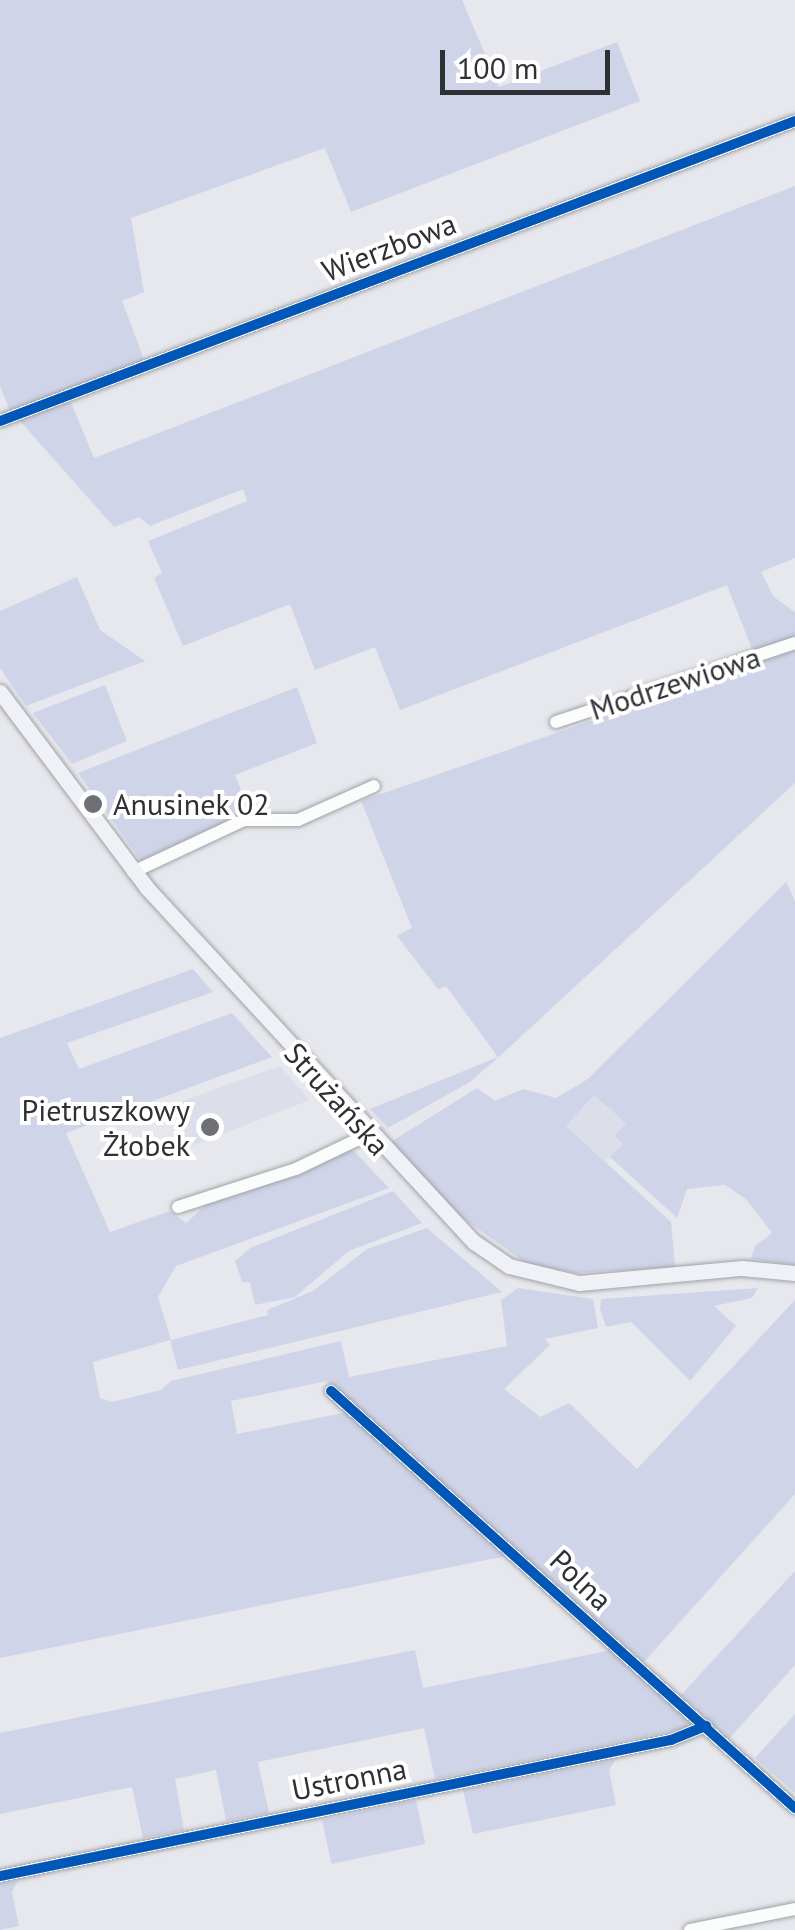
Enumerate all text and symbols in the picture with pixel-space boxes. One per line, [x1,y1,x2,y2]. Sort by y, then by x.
scale bar [445,30,615,92]
text: 100 m [457,48,538,87]
street label: Wierzbowa [317,205,461,289]
street label: Modrzewiowa [585,639,765,727]
place label: Anusinek 02 [113,786,271,822]
marker: Anusinek 02 [82,793,104,815]
street label: Strużańska [277,1035,397,1163]
place label: Pietruszkowy Żłobek [21,1092,190,1162]
marker: Pietruszkowy Żłobek [199,1116,221,1138]
street label: Polna [543,1542,619,1618]
street label: Ustronna [288,1750,410,1808]

